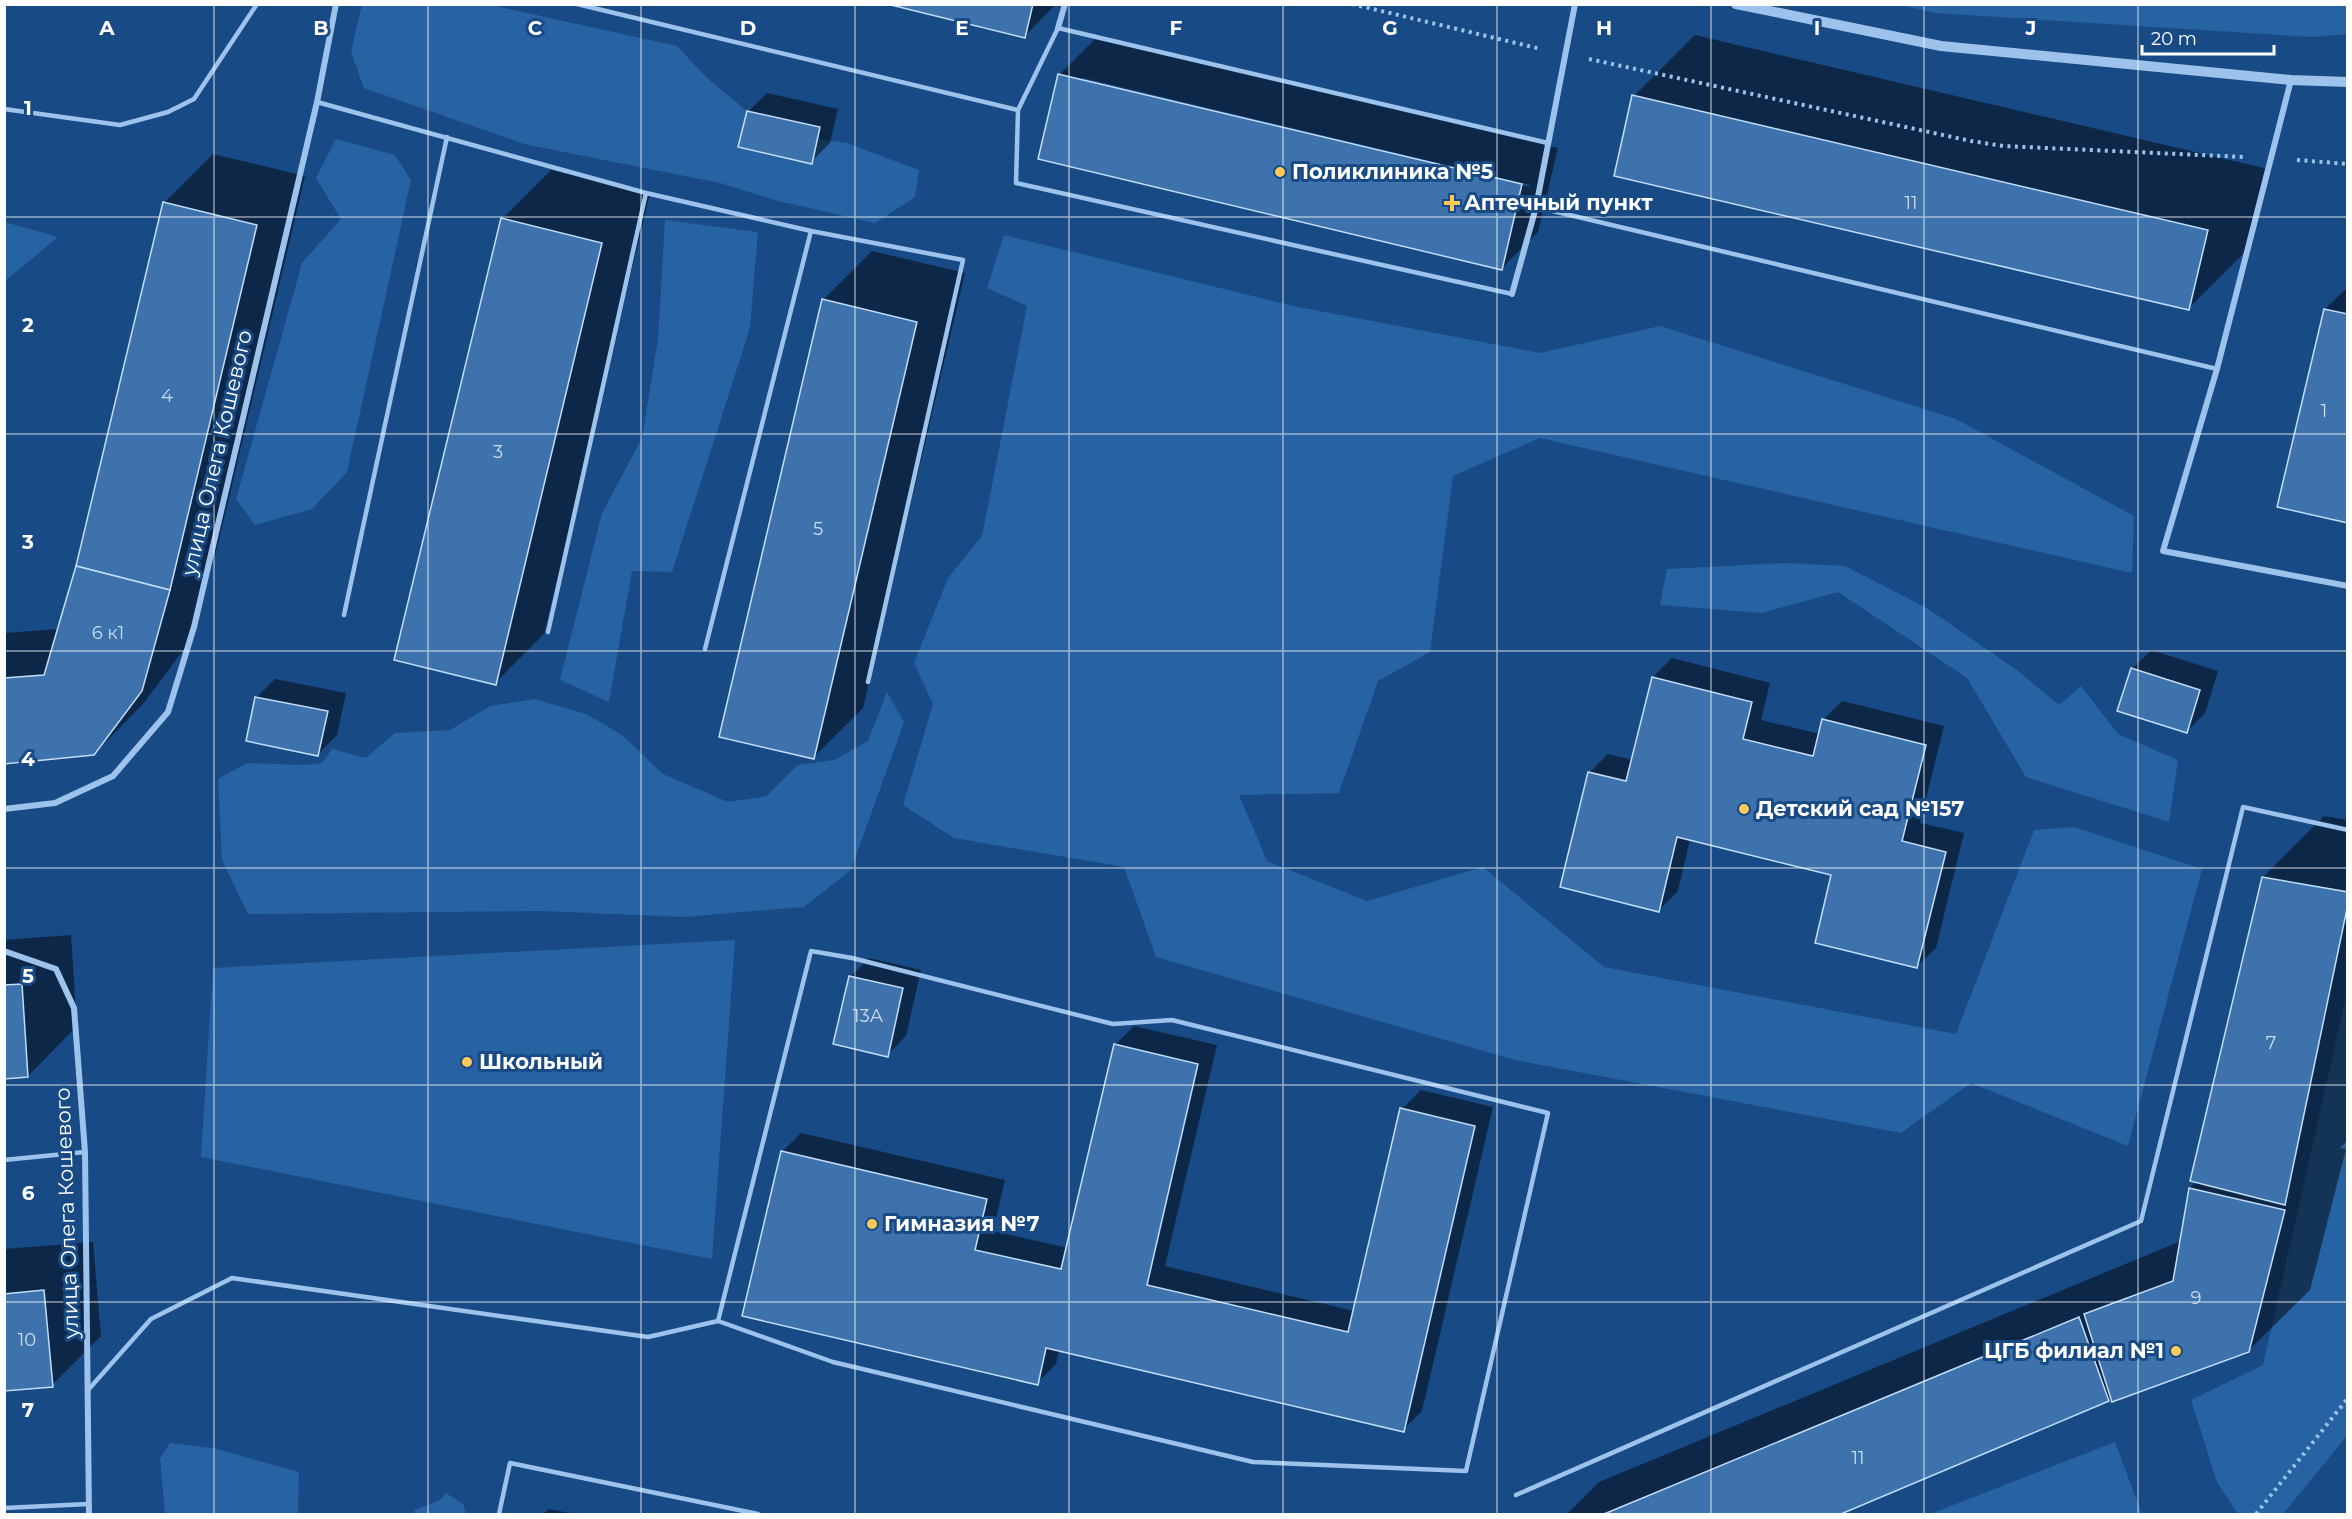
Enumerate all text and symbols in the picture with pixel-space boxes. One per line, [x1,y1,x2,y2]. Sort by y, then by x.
text: A [98,16,115,40]
text: B [313,16,329,40]
text: C [528,16,543,40]
text: D [740,16,756,40]
text: E [955,16,969,40]
text: F [1170,16,1183,40]
text: G [1382,16,1398,40]
text: H [1596,16,1612,40]
text: I [1814,16,1820,40]
text: J [2025,16,2036,40]
scale bar [2142,18,2274,56]
text: 20 m [2151,28,2197,50]
text: 1 [24,96,32,120]
place label: Поликлиника №5 [1292,159,1493,184]
marker: Поликлиника №5 [1273,165,1287,179]
place label: Аптечный пункт [1464,190,1653,215]
house number: 11 [1905,192,1918,214]
marker: Аптечный пункт [1445,196,1459,210]
text: 2 [22,313,34,337]
street label: улица Олега Кошевого [176,328,257,579]
house number: 4 [161,385,173,407]
house number: 1 [2321,400,2327,422]
house number: 3 [493,441,503,463]
house number: 5 [813,518,823,540]
text: 3 [21,530,34,554]
house number: 6 к1 [92,622,124,644]
text: 4 [21,747,35,771]
place label: Детский сад №157 [1756,796,1964,821]
marker: Детский сад №157 [1737,802,1751,816]
text: 5 [22,964,34,988]
house number: 13А [853,1005,884,1027]
house number: 7 [2266,1032,2276,1054]
place label: Школьный [479,1049,603,1074]
marker: Школьный [460,1055,474,1069]
street label: улица Олега Кошевого [50,1087,83,1340]
text: 6 [22,1181,35,1205]
place label: Гимназия №7 [884,1211,1039,1236]
marker: Гимназия №7 [865,1217,879,1231]
house number: 9 [2191,1287,2202,1309]
house number: 10 [18,1329,36,1351]
place label: ЦГБ филиал №1 [1984,1338,2164,1363]
marker: ЦГБ филиал №1 [2169,1344,2183,1358]
text: 7 [22,1398,34,1422]
house number: 11 [1852,1447,1865,1469]

